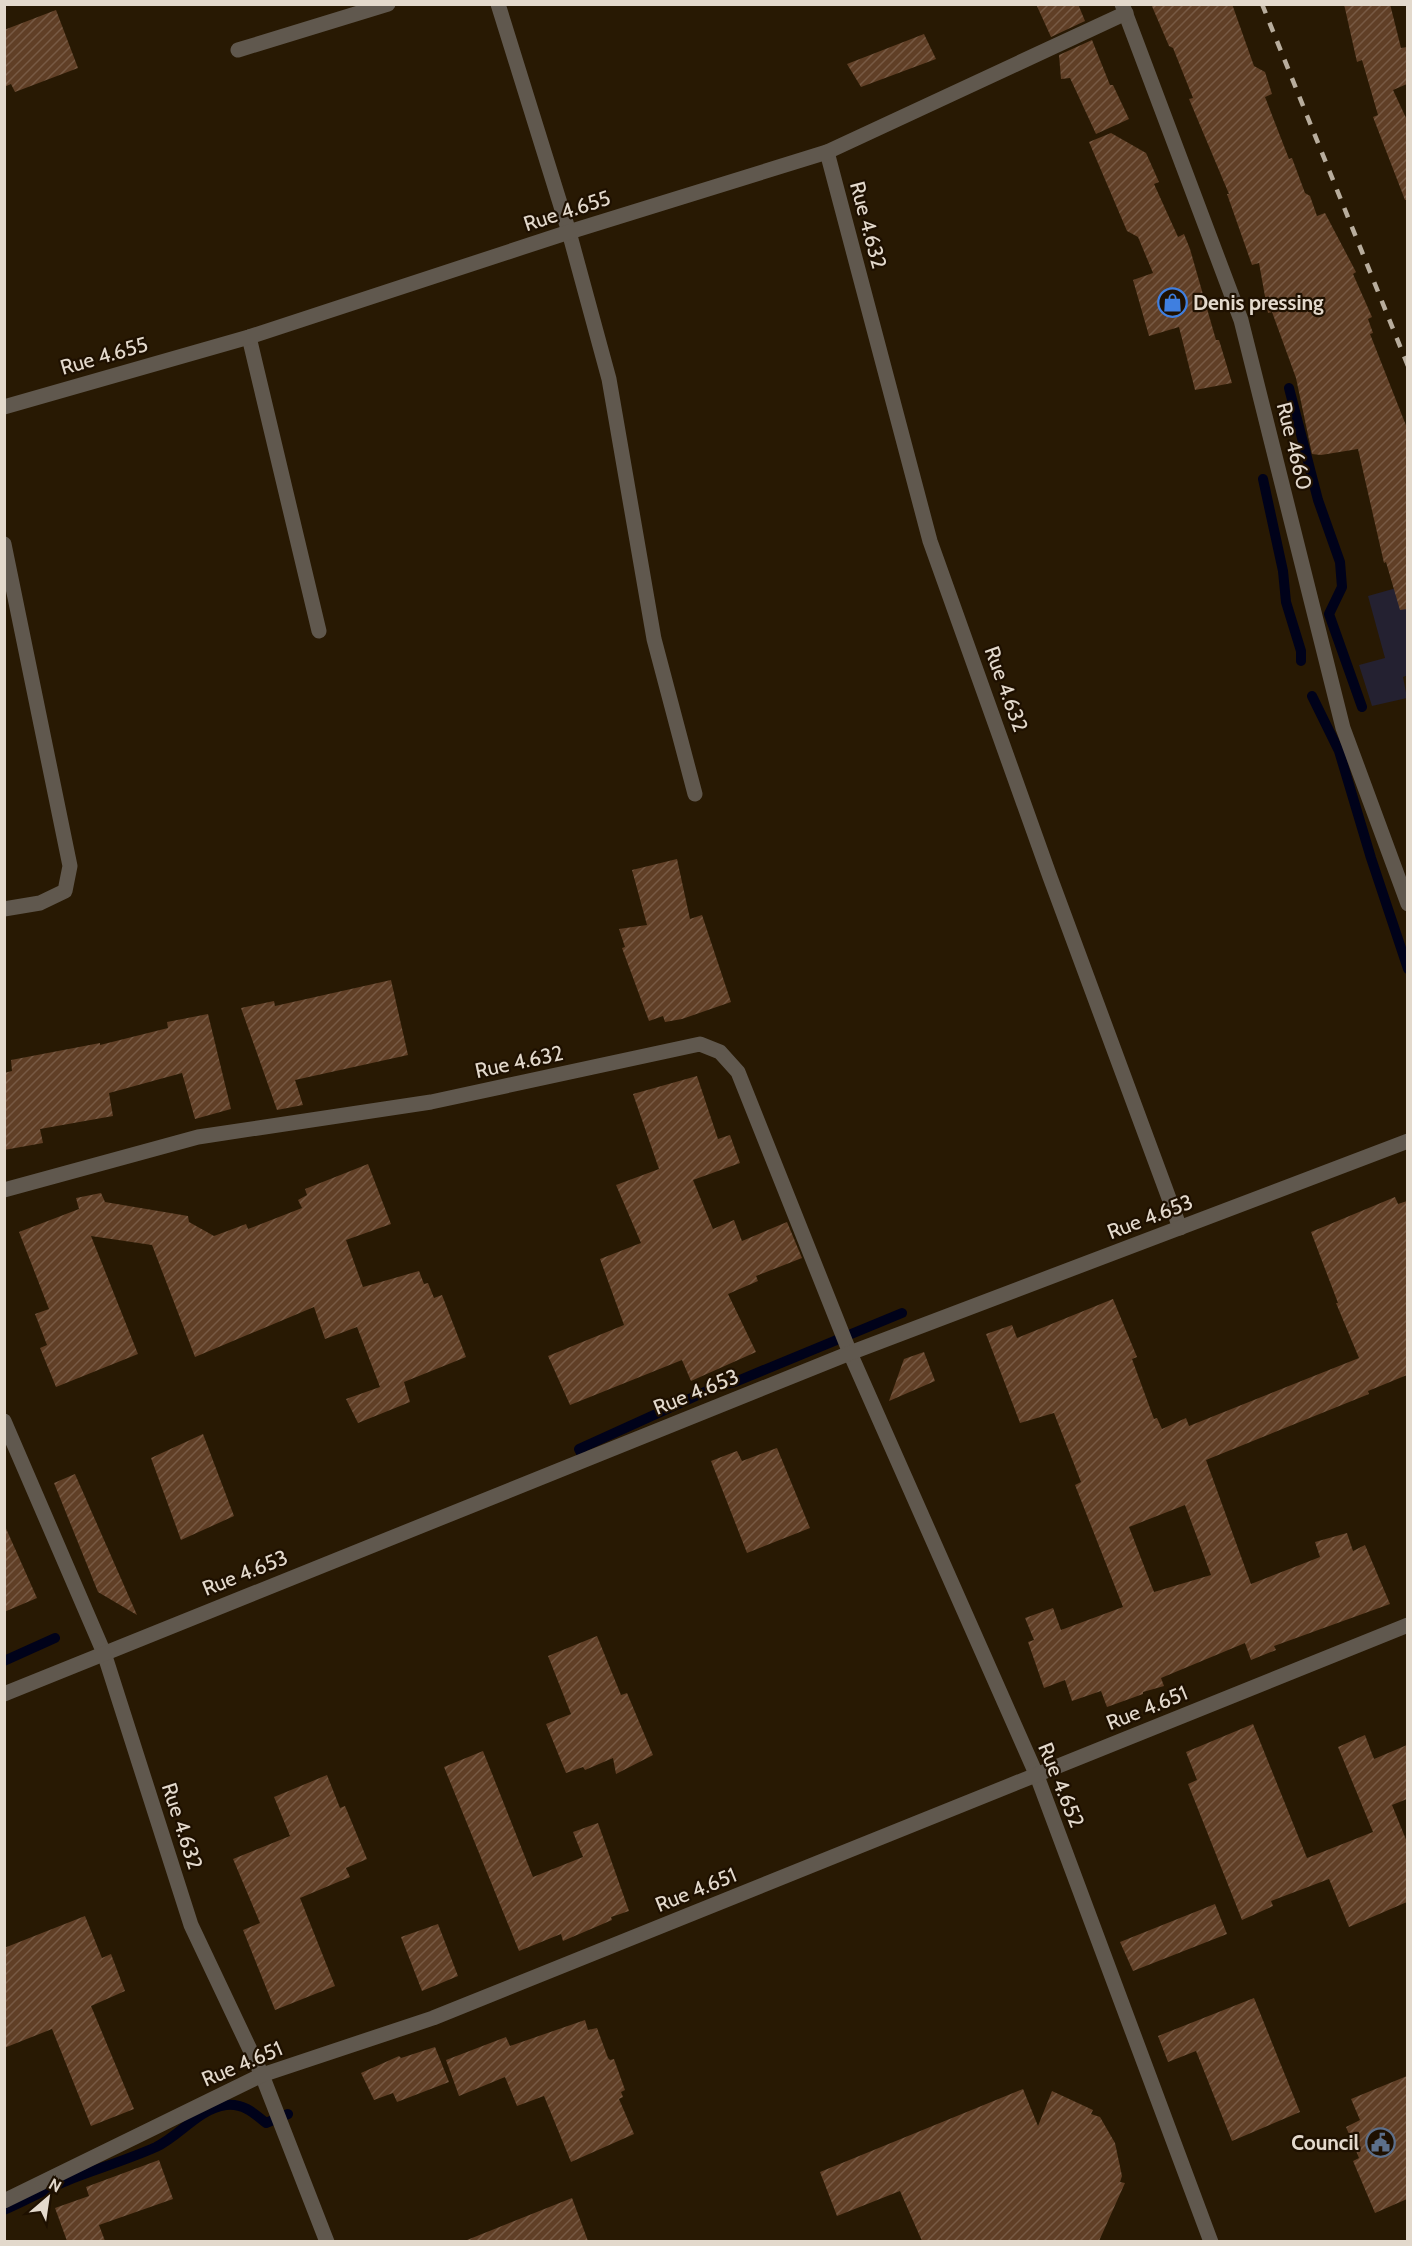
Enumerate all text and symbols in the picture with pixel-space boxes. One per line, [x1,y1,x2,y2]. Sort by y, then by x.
street label: Rue 4.632 [845,178,892,271]
street label: Rue 4.655 [520,185,613,236]
shop icon: Denis pressing [1156,287,1188,319]
place label: Denis pressing [1193,290,1324,315]
street label: Rue 4.655 [57,331,150,380]
street label: Rue 4660 [1272,399,1317,492]
street label: Rue 4.632 [979,643,1034,735]
street label: Rue 4.632 [473,1040,565,1083]
street label: Rue 4.653 [1103,1189,1196,1244]
street label: Rue 4.653 [650,1363,742,1420]
street label: Rue 4.653 [199,1544,291,1601]
street label: Rue 4.651 [1103,1680,1191,1735]
street label: Rue 4.652 [1033,1739,1090,1831]
street label: Rue 4.632 [157,1779,208,1872]
street label: Rue 4.651 [652,1862,740,1917]
street label: Rue 4.651 [198,2035,286,2092]
public building icon: Council [1364,2127,1396,2159]
place label: Council [1291,2130,1359,2155]
north arrow [18,2168,78,2228]
text: N [45,2174,65,2196]

